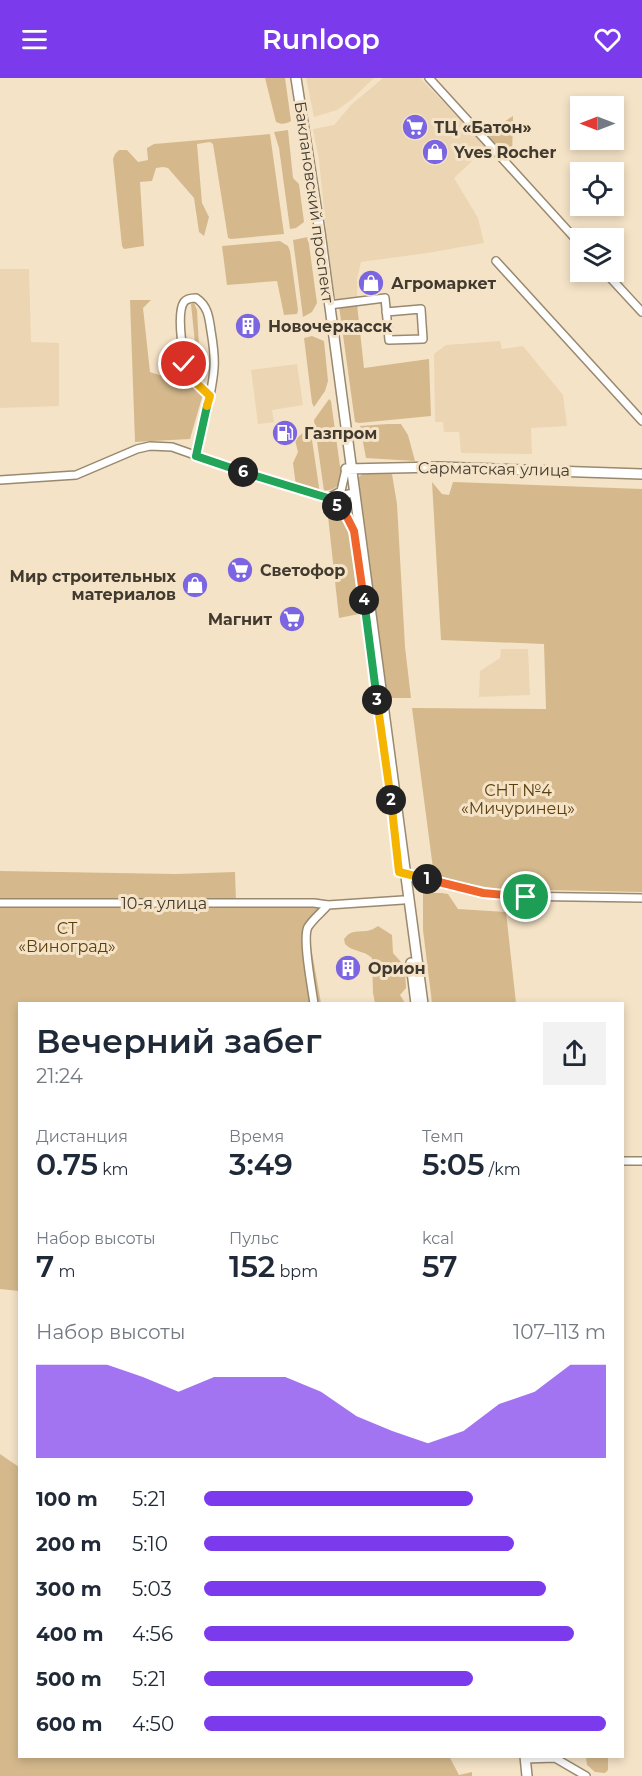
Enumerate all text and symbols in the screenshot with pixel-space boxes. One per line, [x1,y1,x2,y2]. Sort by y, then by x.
icon: menu [18,23,51,56]
text: Runloop [262,23,380,56]
icon: heart [591,23,624,56]
north arrow [570,96,624,150]
map controls [570,96,624,282]
street label: Баклановский проспект [290,100,338,304]
supermarket icon: ТЦ «Батон» [400,112,430,142]
place label: ТЦ «Батон» [434,118,532,137]
shop icon: Yves Rocher [420,137,450,167]
place label: Yves Rocher [453,143,556,162]
button: locate [570,162,624,216]
button: layers [570,228,624,282]
shop icon: Агромаркет [356,268,386,298]
place label: Агромаркет [391,274,496,293]
building icon: Новочеркасск [233,311,263,341]
place label: Новочеркасск [268,317,393,336]
pin [158,338,209,389]
icon: check [167,347,200,380]
fuel station icon: Газпром [270,418,300,448]
place label: Газпром [304,424,377,443]
pin: 6 [228,457,258,487]
street label: Сарматская улица [418,458,570,480]
text: 6 [238,462,248,481]
pin: 5 [322,491,352,521]
text: 5 [332,496,342,515]
supermarket icon: Светофор [225,555,255,585]
place label: Светофор [260,561,345,580]
place label: Мир строительных материалов [10,567,177,604]
shop icon: Мир строительных материалов [180,570,210,600]
pin: 4 [349,585,379,615]
text: 4 [358,590,370,609]
supermarket icon: Магнит [277,604,307,634]
place label: Магнит [208,610,272,629]
pin: 3 [362,685,392,715]
text: 3 [372,690,382,709]
park label: СНТ №4 «Мичуринец» [461,781,575,818]
pin: 2 [376,785,406,815]
text: 2 [386,790,396,809]
pin: 1 [412,864,442,894]
text: 1 [424,869,430,888]
pin [500,871,551,922]
icon: arrive [509,880,542,913]
street label: 10-я улица [121,894,207,913]
park label: СТ «Виноград» [18,919,116,956]
building icon: Орион [333,953,363,983]
place label: Орион [368,959,426,978]
text: Вечерний забег [36,1021,322,1061]
button: share [543,1022,606,1085]
text: 21:24 [36,1064,83,1088]
text: Дистанция [36,1127,128,1146]
text: Время [229,1127,284,1146]
text: Темп [422,1127,464,1146]
text: 0.75 [36,1146,98,1183]
text: 3:49 [229,1146,293,1183]
text: 5:05 [422,1146,485,1183]
text: km [98,1160,129,1179]
text: /km [485,1160,521,1179]
text: Набор высоты [36,1229,156,1248]
text: Пульс [229,1229,279,1248]
text: kcal [422,1229,454,1248]
text: 7 [36,1248,54,1285]
text: 152 [229,1248,275,1285]
text: 57 [422,1248,457,1285]
text: m [54,1262,75,1281]
text: bpm [275,1262,318,1281]
text: Набор высоты [36,1320,185,1344]
text: 107–113 m [513,1320,606,1344]
text: 100 m [36,1487,98,1511]
text: 5:21 [132,1487,166,1511]
text: 200 m [36,1532,102,1556]
text: 5:10 [132,1532,168,1556]
text: 300 m [36,1577,102,1601]
text: 5:03 [132,1577,172,1601]
text: 400 m [36,1622,104,1646]
text: 4:56 [132,1622,173,1646]
text: 500 m [36,1667,102,1691]
text: 5:21 [132,1667,166,1691]
text: 600 m [36,1712,103,1736]
text: 4:50 [132,1712,174,1736]

